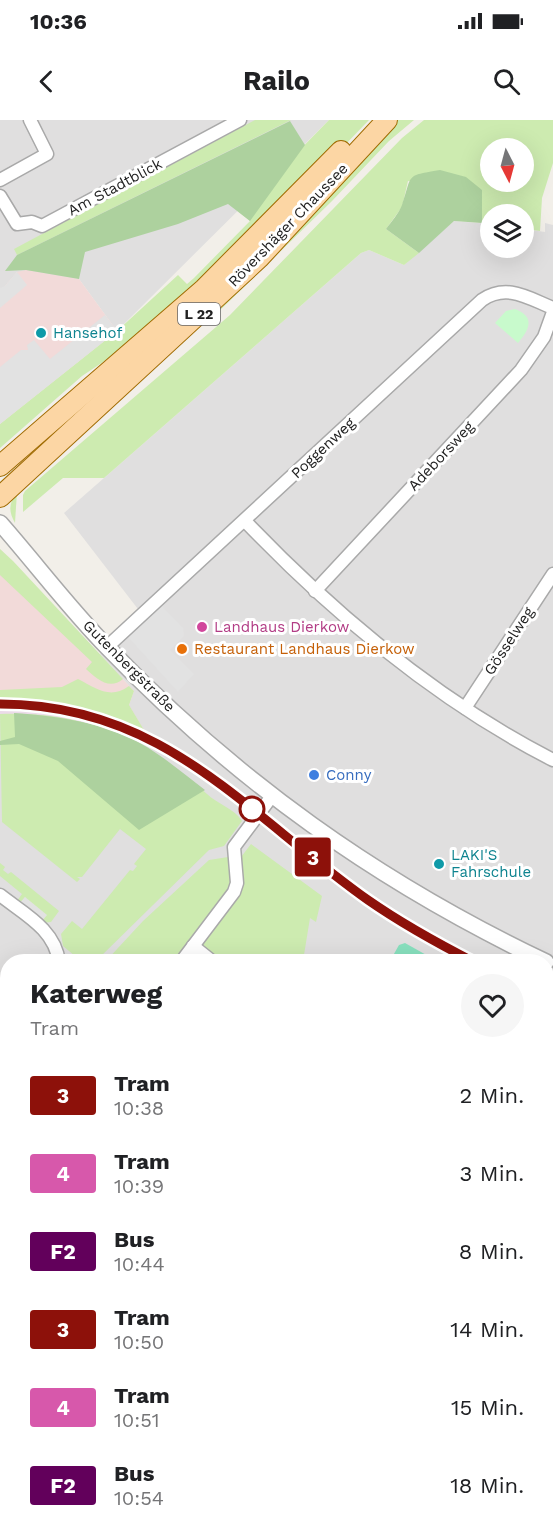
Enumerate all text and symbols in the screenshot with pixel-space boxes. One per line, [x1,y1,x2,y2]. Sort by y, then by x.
text: 10:36 [30,9,87,34]
icon: back [30,65,63,98]
text: Railo [243,65,310,97]
icon: search [490,65,523,98]
north arrow [480,138,534,192]
map controls [480,138,534,258]
street label: Am Stadtblick [65,154,166,219]
street label: Rövershäger Chaussee [224,160,352,290]
button: layers [480,204,534,258]
road number: L 22 [178,303,220,325]
place label: Hansehof [53,324,122,342]
marker: Hansehof [34,326,48,340]
street label: Poggenweg [287,414,359,482]
street label: Adeborsweg [404,418,478,494]
street label: Gösselweg [480,604,538,678]
street label: Gutenbergstraße [79,616,179,716]
place label: Landhaus Dierkow [214,618,350,636]
marker: Landhaus Dierkow [195,620,209,634]
place label: Restaurant Landhaus Dierkow [194,640,415,658]
marker: Restaurant Landhaus Dierkow [175,642,189,656]
place label: Conny [326,766,372,784]
marker: Conny [307,768,321,782]
unlabelled marker [239,796,265,822]
line badge: 3 [294,838,332,876]
text: 3 [307,845,319,870]
place label: LAKI'S Fahrschule [451,846,531,881]
marker: LAKI'S Fahrschule [432,857,446,871]
button: heart [461,974,524,1037]
text: Katerweg [30,977,162,1010]
text: Tram [30,1016,79,1040]
text: Tram [114,1071,170,1096]
text: 3 [57,1083,69,1108]
text: 2 Min. [460,1083,524,1108]
text: 10:38 [114,1096,164,1120]
text: Tram [114,1149,170,1174]
text: 4 [56,1161,70,1186]
text: 3 Min. [460,1161,524,1186]
text: 10:39 [114,1174,164,1198]
text: Bus [114,1227,154,1252]
text: F2 [50,1239,76,1264]
text: 8 Min. [459,1239,524,1264]
text: 10:44 [114,1252,165,1276]
text: Tram [114,1305,170,1330]
text: 3 [57,1317,69,1342]
text: 14 Min. [450,1317,524,1342]
text: 10:50 [114,1330,164,1354]
text: Tram [114,1383,170,1408]
text: 4 [56,1395,70,1420]
text: 15 Min. [451,1395,524,1420]
text: 10:51 [114,1408,160,1432]
text: Bus [114,1461,154,1486]
text: F2 [50,1473,76,1498]
text: 18 Min. [450,1473,524,1498]
text: 10:54 [114,1486,164,1510]

